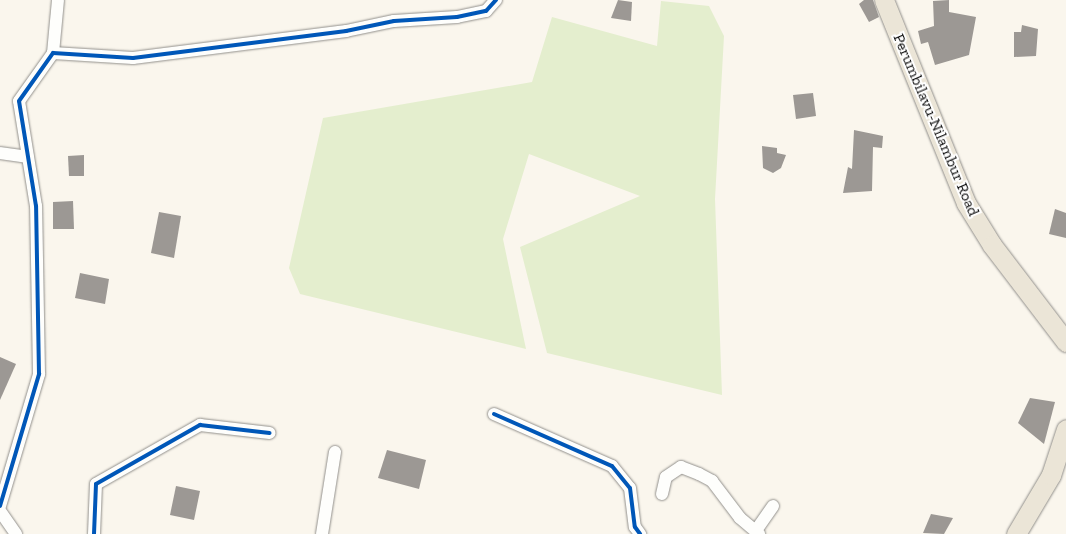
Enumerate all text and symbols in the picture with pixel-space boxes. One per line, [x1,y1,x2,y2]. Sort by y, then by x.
street label: Perumbilavu-Nilambur Road [889,31,983,219]

